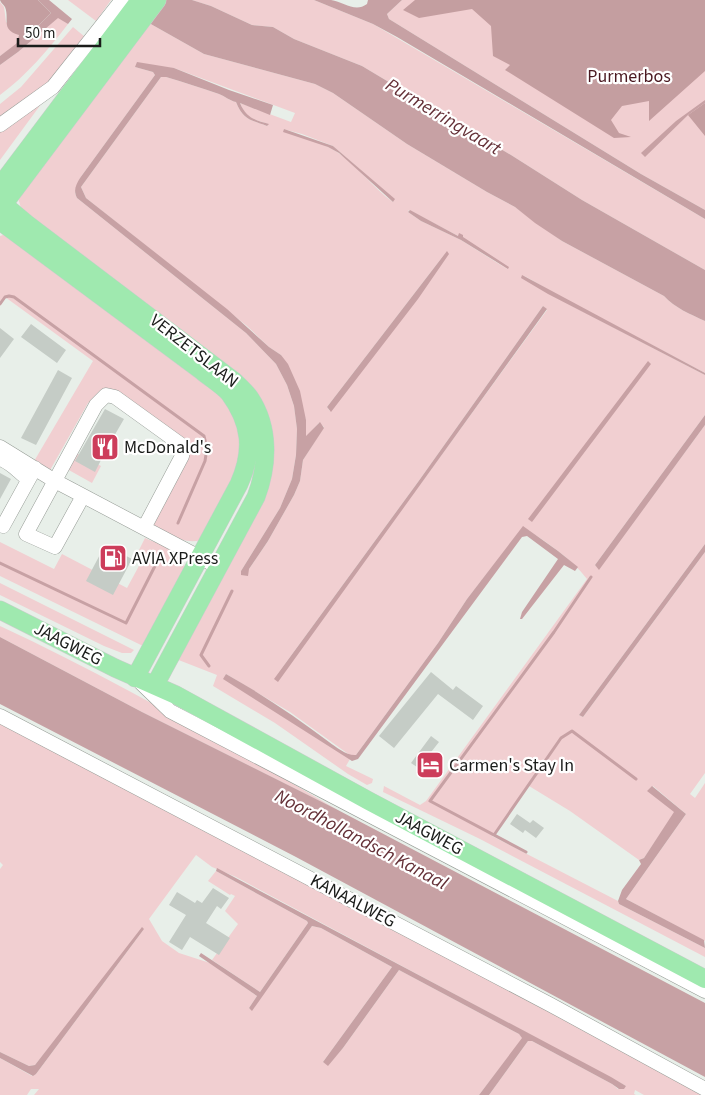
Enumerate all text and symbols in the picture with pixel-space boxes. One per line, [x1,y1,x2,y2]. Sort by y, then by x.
scale bar [18,15,100,47]
text: 50 m [25,23,55,44]
park label: Purmerbos [587,64,671,89]
water label: Purmerringvaart [380,72,506,163]
street label: VERZETSLAAN [144,308,244,394]
restaurant icon: McDonald's [90,432,120,462]
place label: McDonald's [124,435,211,460]
fuel station icon: AVIA XPress [98,543,128,573]
place label: AVIA XPress [132,546,218,571]
street label: JAAGWEG [30,616,106,672]
hotel icon: Carmen's Stay In [415,750,445,780]
place label: Carmen's Stay In [449,753,574,778]
water label: Noordhollandsch Kanaal [270,783,453,897]
street label: JAAGWEG [391,805,467,861]
street label: KANAALWEG [306,868,400,934]

